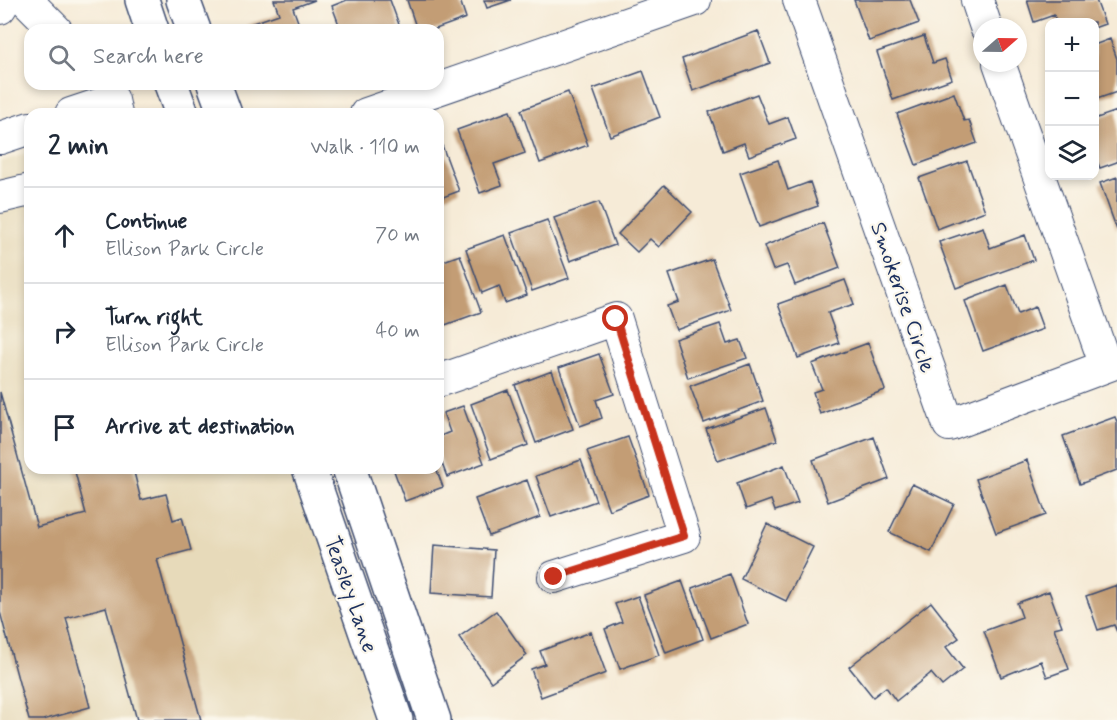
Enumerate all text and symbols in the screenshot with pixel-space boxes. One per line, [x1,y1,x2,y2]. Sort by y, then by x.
north arrow [973,18,1027,72]
map controls [1045,18,1099,180]
button: + [1045,18,1099,72]
search box [24,24,444,90]
icon: search [45,41,78,74]
text: Search here [93,43,204,71]
button: − [1045,72,1099,126]
button: layers [1045,126,1099,180]
text: 2 min [48,130,109,164]
text: Walk · 110 m [311,134,420,161]
text: Continue [105,208,187,236]
icon: ahead [48,219,81,252]
street label: Smokerise Circle [863,219,941,377]
text: 70 m [375,222,420,249]
text: Ellison Park Circle [105,236,264,263]
text: Turn right [105,304,203,332]
route start [602,305,628,331]
icon: right [48,315,81,348]
text: 40 m [376,318,420,345]
text: Ellison Park Circle [105,332,264,359]
icon: arrive [48,411,81,444]
text: Arrive at destination [105,413,295,441]
street label: Teasley Lane [317,533,383,656]
route end [540,563,566,589]

